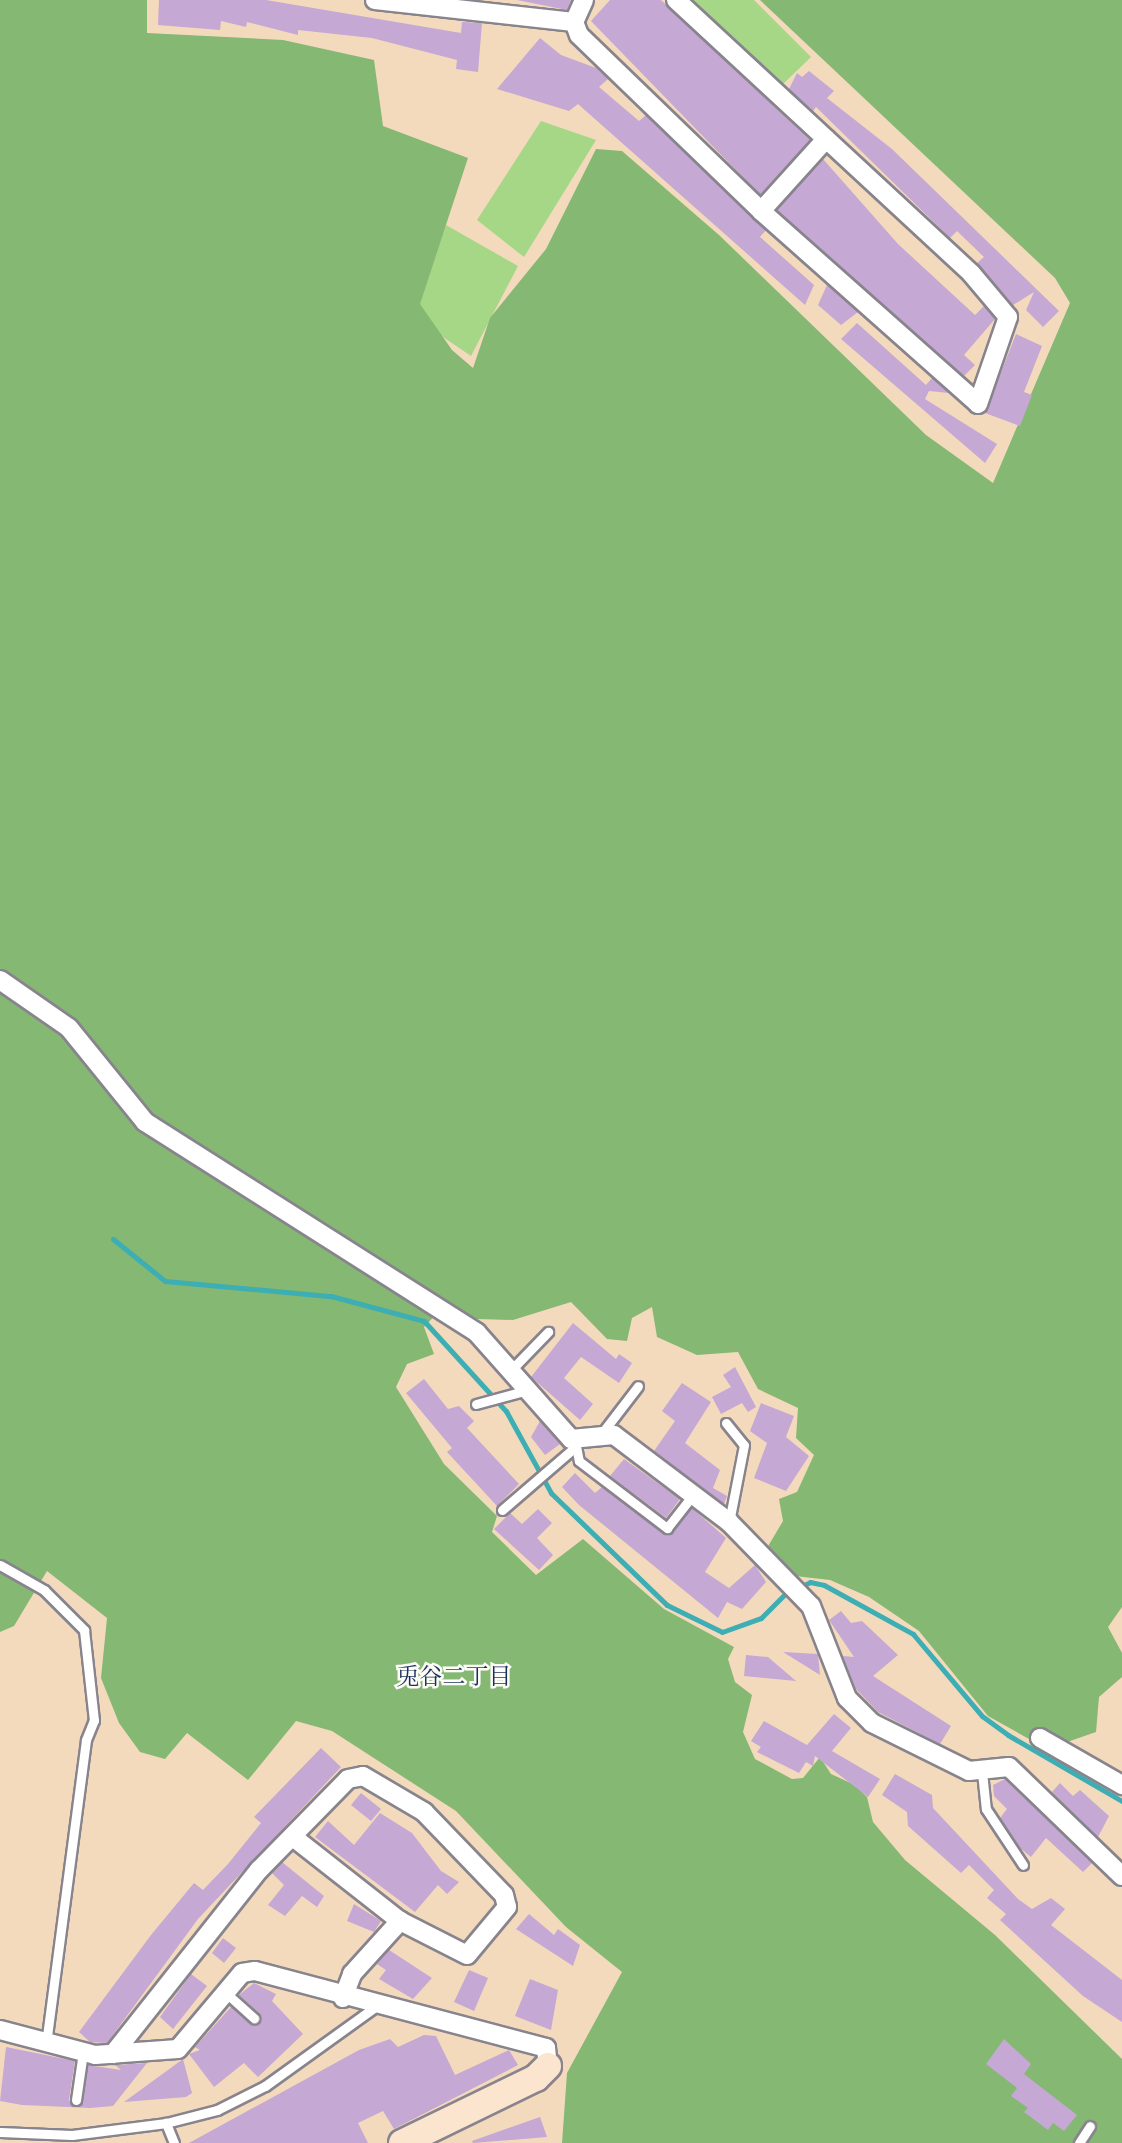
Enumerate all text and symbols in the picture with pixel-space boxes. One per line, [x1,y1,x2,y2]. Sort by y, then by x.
district label: 兎谷二丁目 [397,1664,511,1692]

